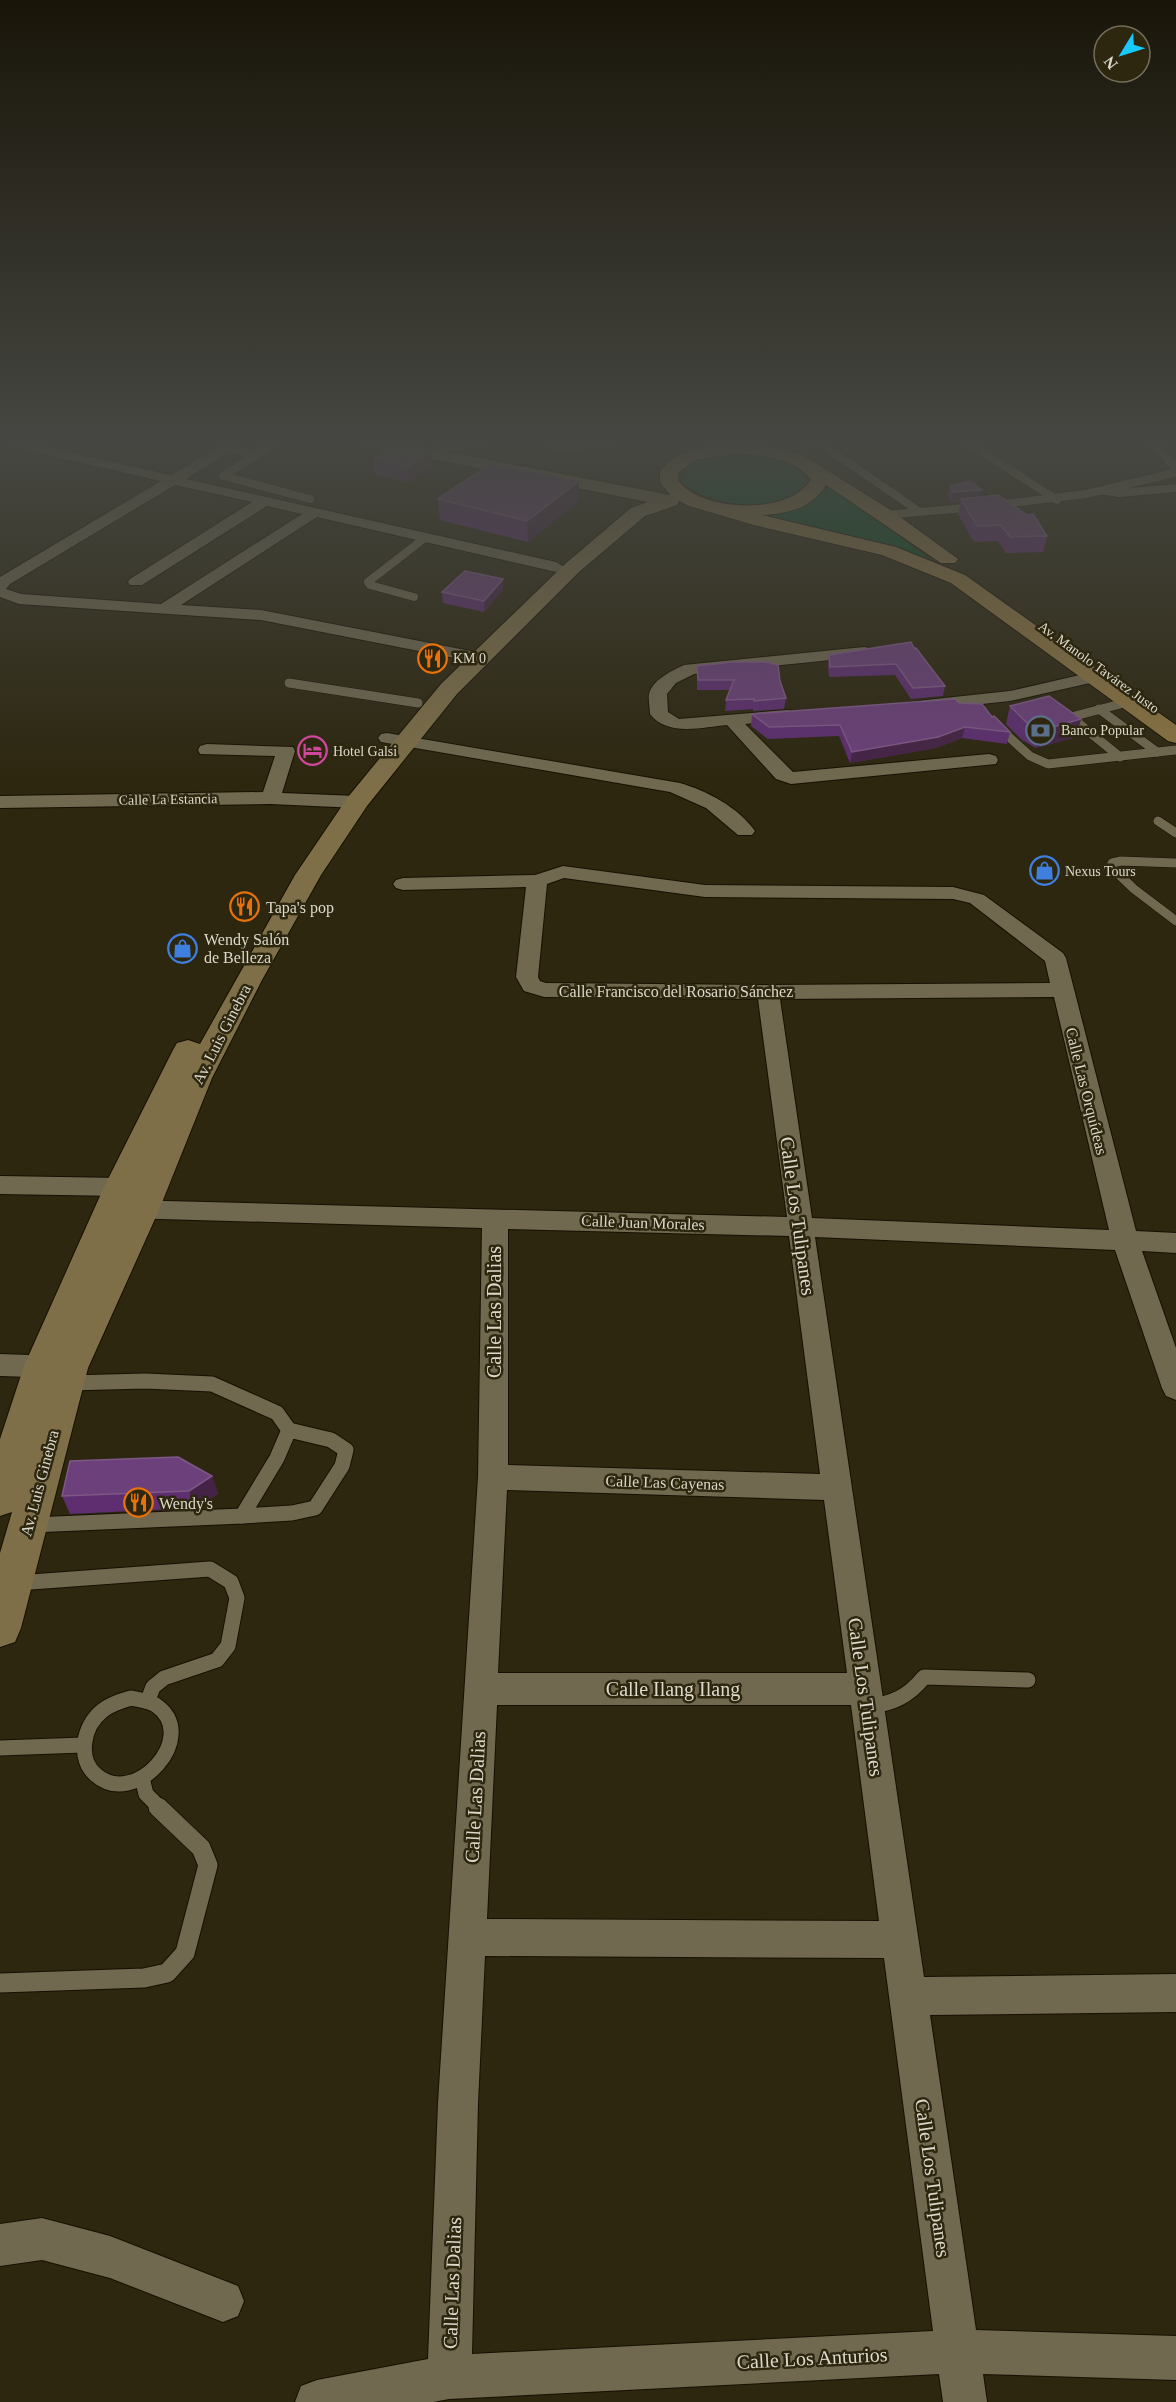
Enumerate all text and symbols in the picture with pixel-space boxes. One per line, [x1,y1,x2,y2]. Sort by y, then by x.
north arrow [1092,24,1152,84]
text: N [1100,53,1121,73]
street label: Av. Manolo Tavárez Justo [1036,619,1162,716]
restaurant icon: KM 0 [416,642,448,674]
place label: KM 0 [453,651,486,666]
bank icon: Banco Popular [1024,714,1056,746]
place label: Banco Popular [1061,723,1144,738]
hotel icon: Hotel Galsi [296,735,328,767]
place label: Hotel Galsi [333,744,397,759]
street label: Calle La Estancia [119,791,218,808]
shop icon: Nexus Tours [1028,855,1060,887]
place label: Nexus Tours [1065,864,1136,879]
restaurant icon: Tapa's pop [229,891,261,923]
place label: Tapa's pop [266,899,334,917]
place label: Wendy Salón de Belleza [204,931,289,966]
shop icon: Wendy Salón de Belleza [167,932,199,964]
street label: Av. Luis Ginebra [189,982,254,1087]
street label: Calle Francisco del Rosario Sánchez [559,983,793,1000]
street label: Calle Las Orquídeas [1061,1026,1111,1157]
street label: Calle Los Tulipanes [775,1135,820,1297]
street label: Calle Juan Morales [581,1212,705,1233]
street label: Calle Las Dalias [483,1246,505,1378]
street label: Av. Luis Ginebra [17,1428,62,1538]
street label: Calle Las Cayenas [605,1472,725,1494]
restaurant icon: Wendy's [122,1487,154,1519]
place label: Wendy's [159,1495,213,1513]
street label: Calle Los Tulipanes [843,1616,888,1778]
street label: Calle Ilang Ilang [606,1678,740,1701]
street label: Calle Las Dalias [461,1730,489,1864]
street label: Calle Los Tulipanes [910,2097,955,2259]
street label: Calle Las Dalias [439,2216,465,2349]
street label: Calle Los Anturios [736,2343,888,2373]

